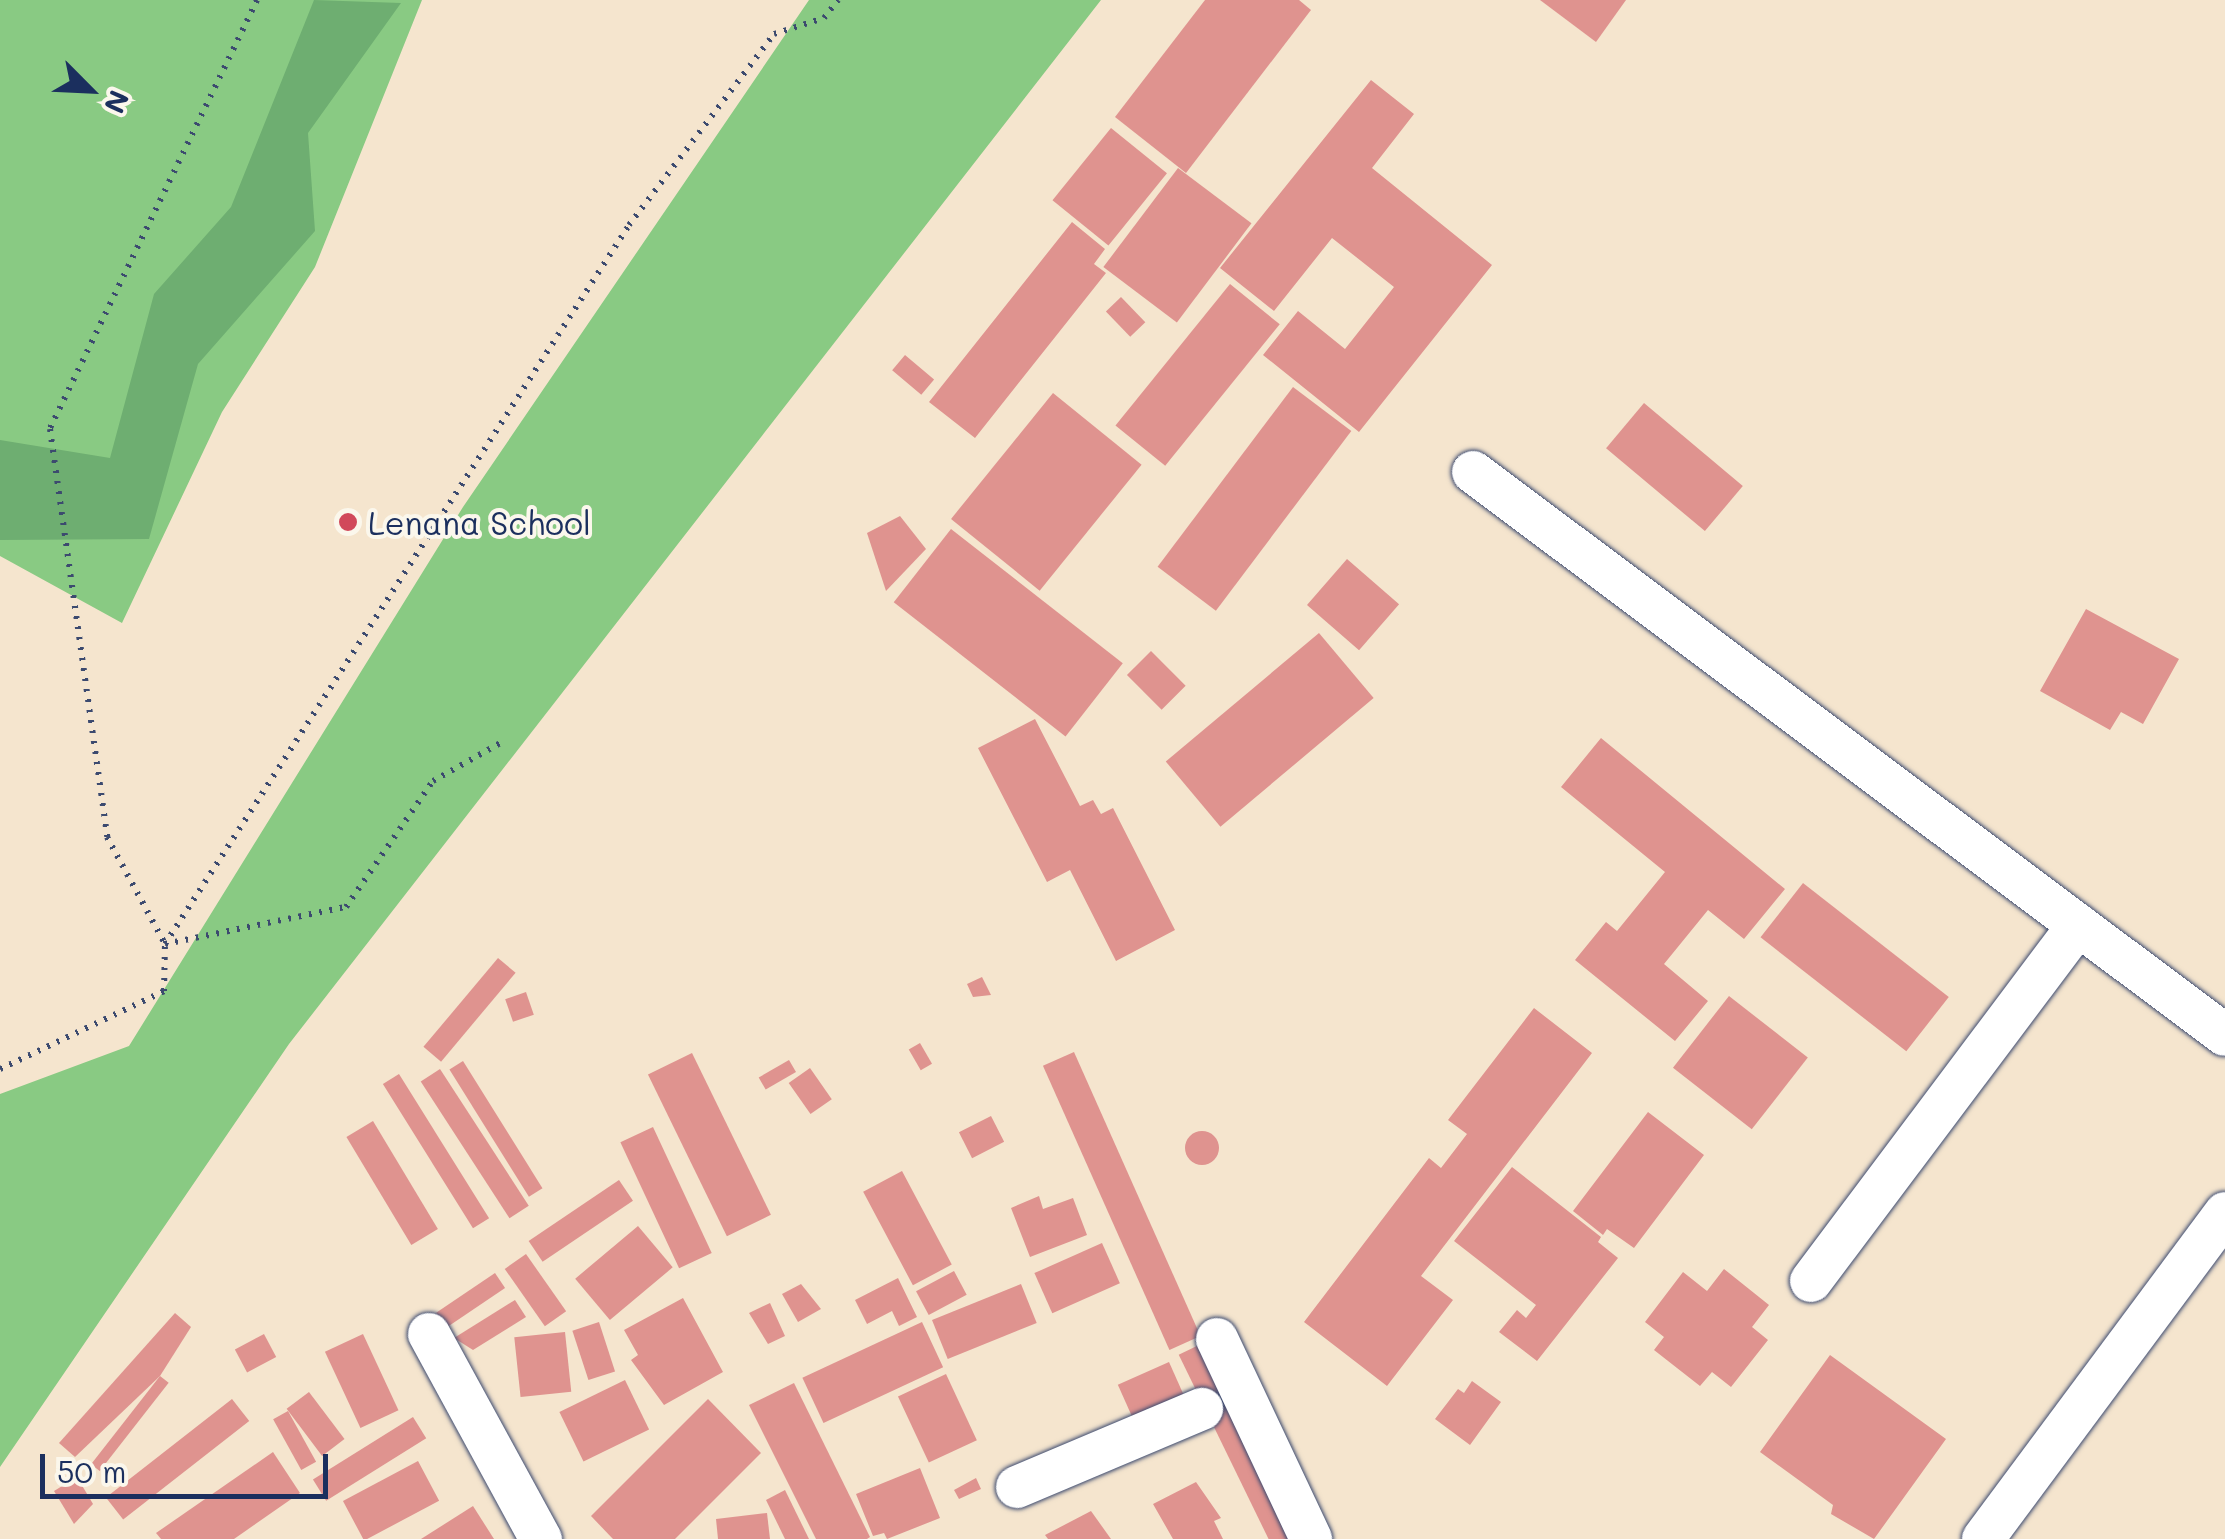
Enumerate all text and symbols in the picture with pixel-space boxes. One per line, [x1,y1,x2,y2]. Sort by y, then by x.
north arrow [40,40,140,140]
text: N [97,85,138,119]
place label: Lenana School [368,503,591,541]
marker: Lenana School [337,511,359,533]
scale bar [45,1434,332,1496]
text: 50 m [57,1451,127,1491]

